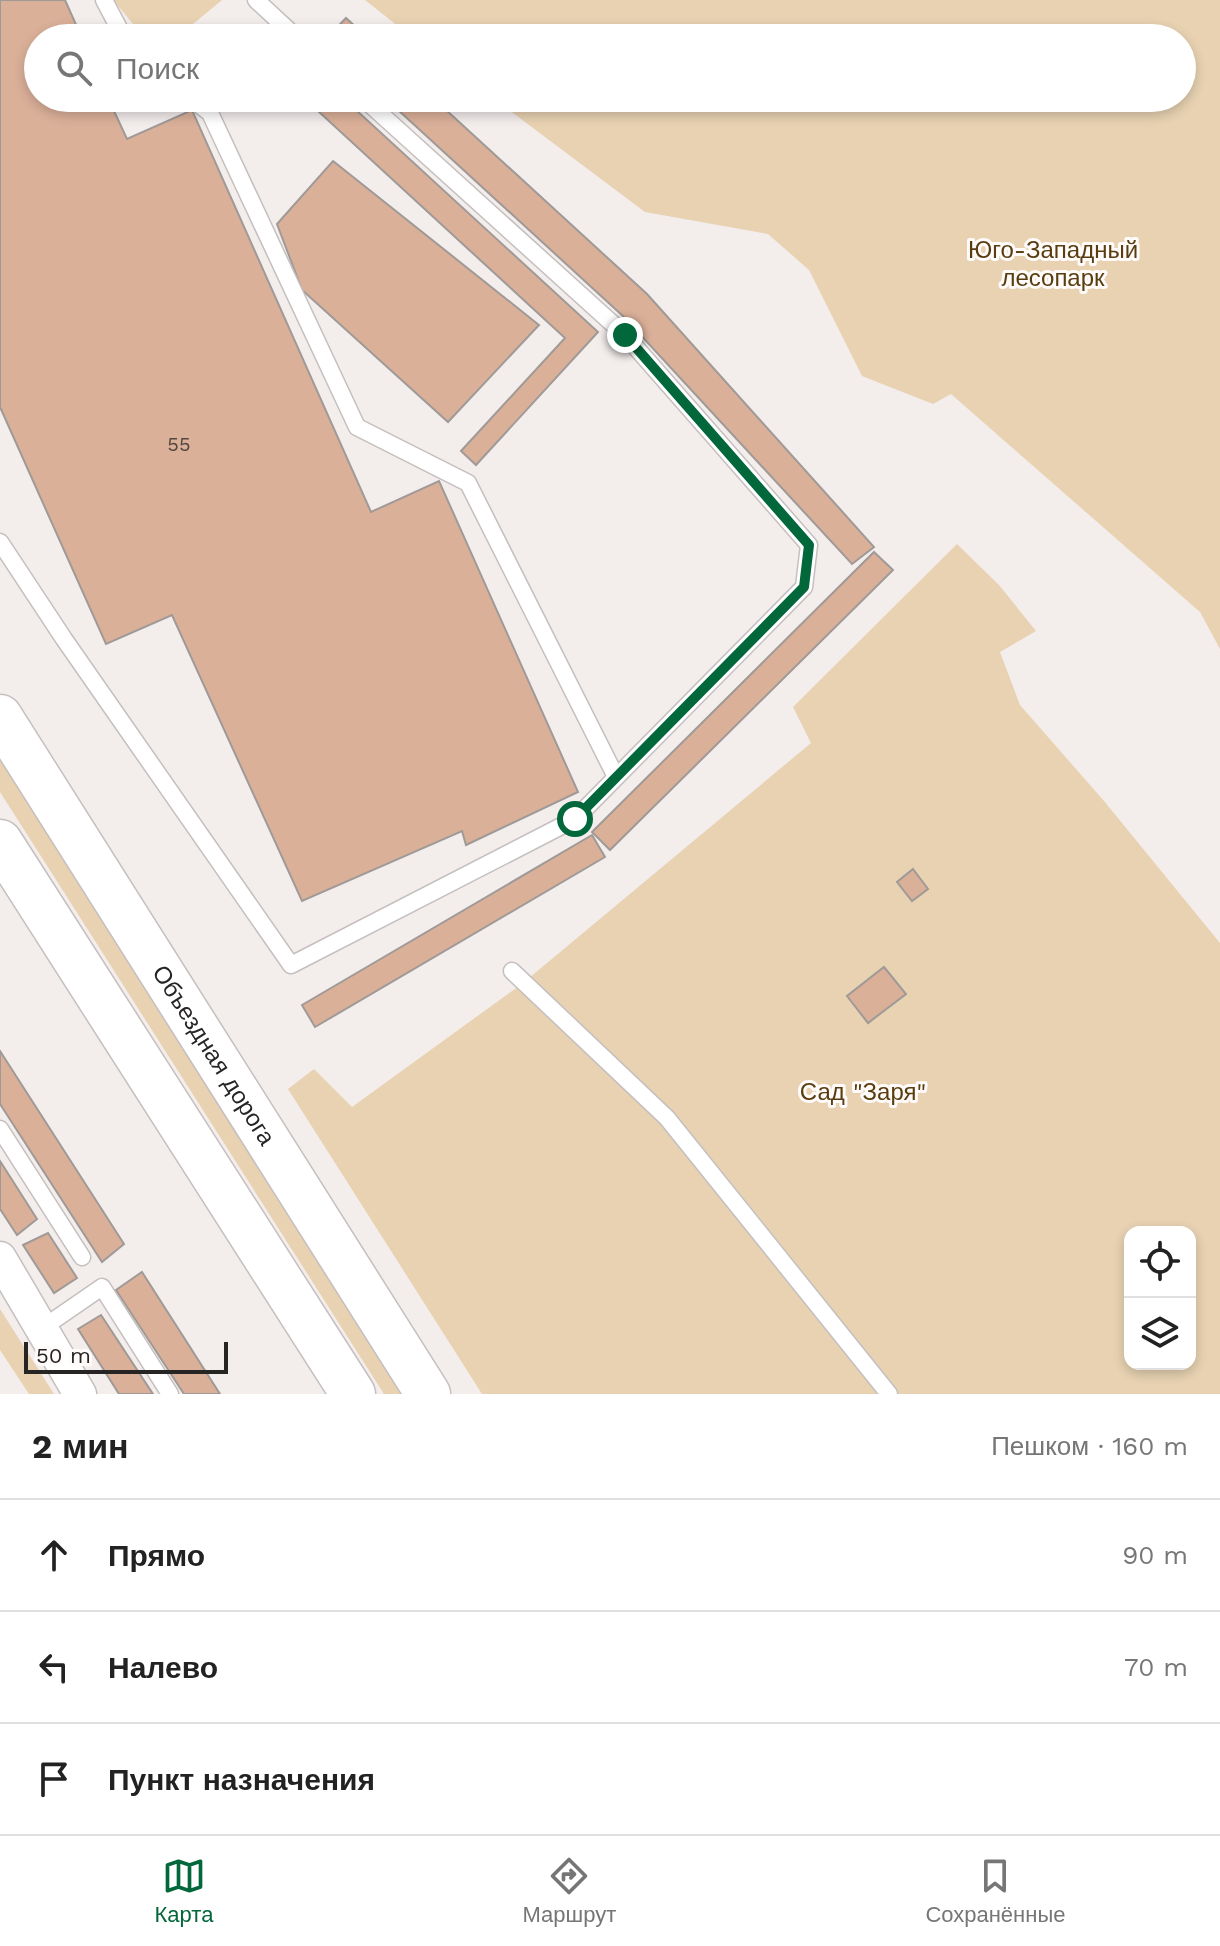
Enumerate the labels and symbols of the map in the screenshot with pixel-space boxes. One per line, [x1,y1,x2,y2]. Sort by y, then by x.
park label: Юго-Западный лесопарк [968,236,1138,292]
route end [607,317,643,353]
house number: 55 [167,432,191,456]
route start [557,801,593,837]
street label: Объездная дорога [146,960,281,1151]
park label: Сад "Заря" [800,1078,926,1106]
scale bar [24,1338,228,1374]

